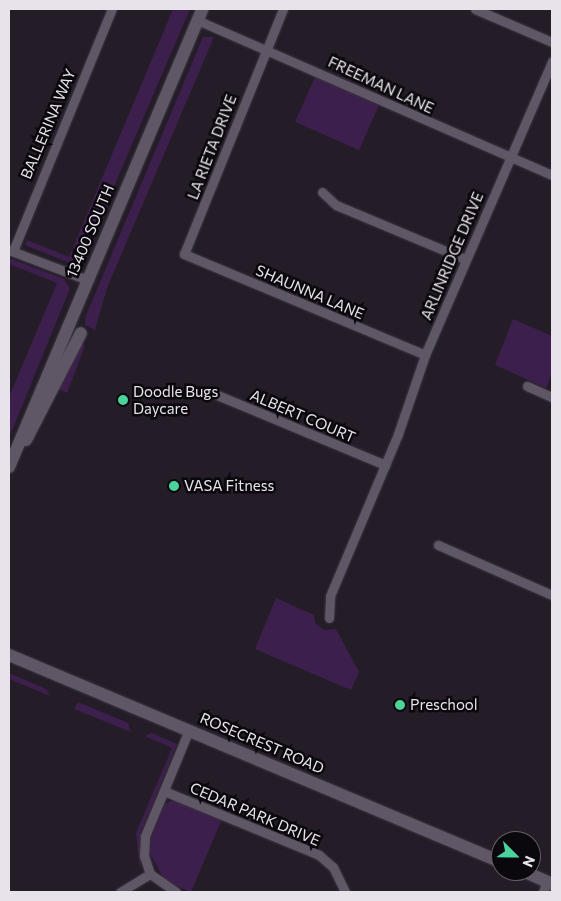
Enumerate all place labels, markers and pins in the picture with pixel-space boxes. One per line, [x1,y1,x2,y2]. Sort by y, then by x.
place label: Doodle Bugs Daycare [133,382,218,417]
marker: Doodle Bugs Daycare [117,394,129,406]
place label: VASA Fitness [184,477,274,495]
marker: VASA Fitness [168,480,180,492]
place label: Preschool [410,696,478,714]
marker: Preschool [394,699,406,711]

